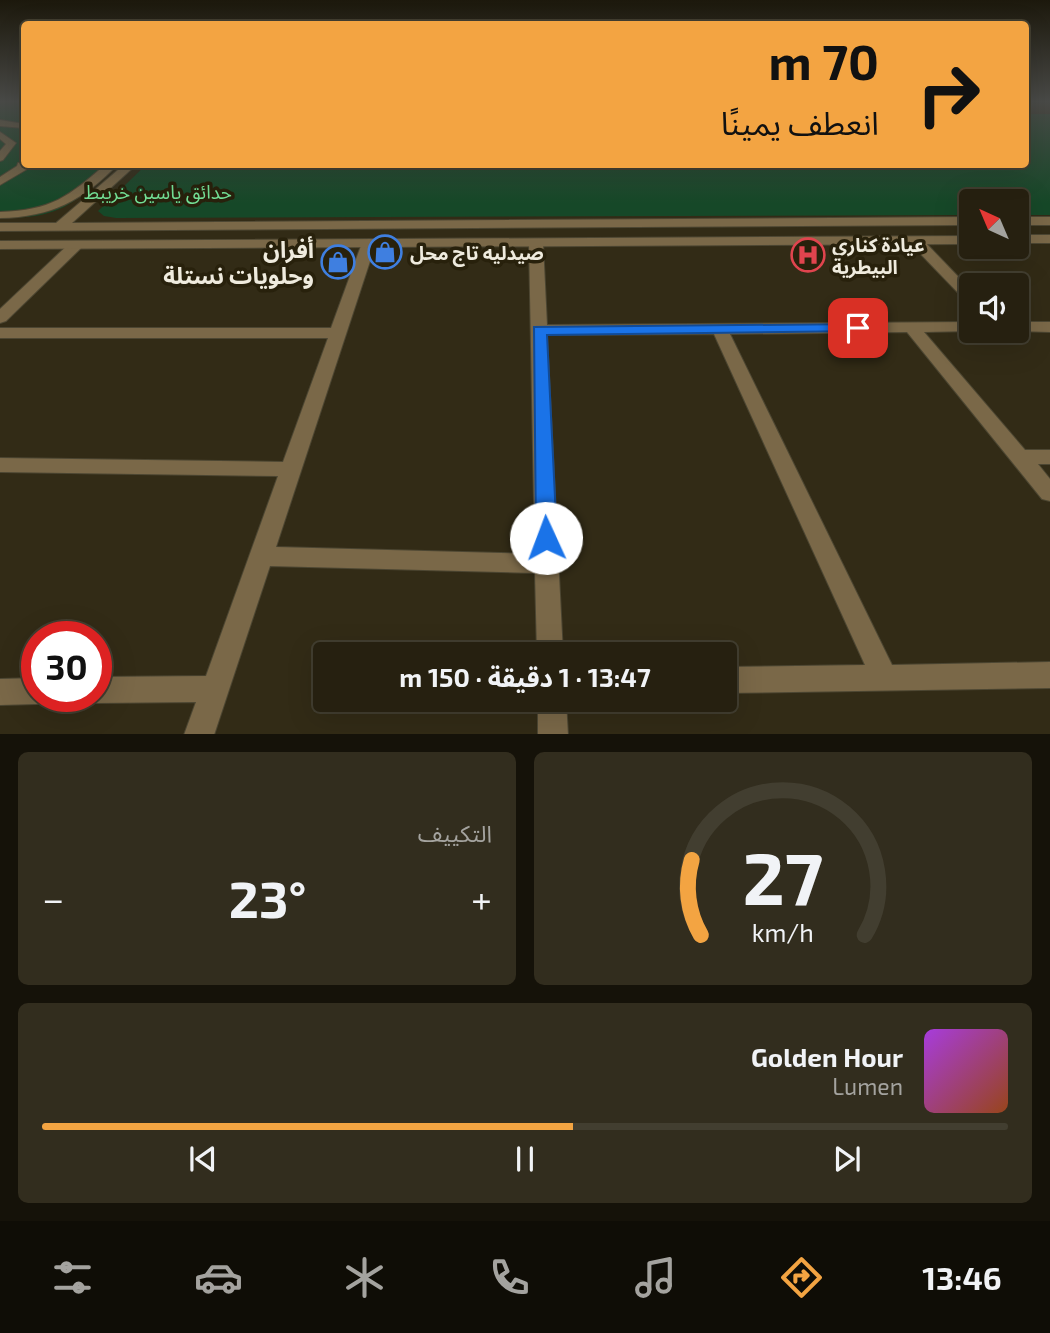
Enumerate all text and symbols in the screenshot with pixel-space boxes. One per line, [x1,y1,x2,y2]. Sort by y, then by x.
text: 70 m [768,31,879,90]
icon: right [903,49,994,140]
text: انعطف يمينًا [721,103,879,141]
park label: حدائق ياسين خريبط [84,180,232,204]
north arrow [959,189,1029,259]
map controls [959,189,1029,343]
shop icon: صيدليه تاج محل [366,233,404,271]
place label: عيادة كناري البيطرية [832,233,925,279]
place label: أفران وحلويات نستلة [163,235,314,289]
hospital icon: عيادة كناري البيطرية [789,236,827,274]
place label: صيدليه تاج محل [410,241,544,267]
shop icon: أفران وحلويات نستلة [319,243,357,281]
button: sound [959,273,1029,343]
pin [828,298,888,358]
icon: arrive [839,309,877,347]
position arrow [509,501,583,575]
speed limit sign: 30 [21,621,112,712]
text: 13:47 · 1 دقيقة · 150 m [399,661,651,692]
text: التكييف [418,819,492,847]
text: 27 [743,832,823,920]
text: 23° [229,866,306,928]
text: − [42,875,64,921]
text: + [471,875,492,921]
text: km/h [752,916,814,946]
text: Golden Hour [751,1041,903,1072]
text: Lumen [832,1072,903,1100]
icon: previous [184,1140,222,1178]
icon: pause [506,1140,544,1178]
icon: next [828,1140,866,1178]
icon: filters [48,1253,97,1302]
icon: car [194,1253,243,1302]
icon: climate [340,1253,389,1302]
icon: phone [485,1253,534,1302]
icon: music [631,1253,680,1302]
icon: directions [777,1253,826,1302]
text: 13:46 [922,1258,1002,1296]

